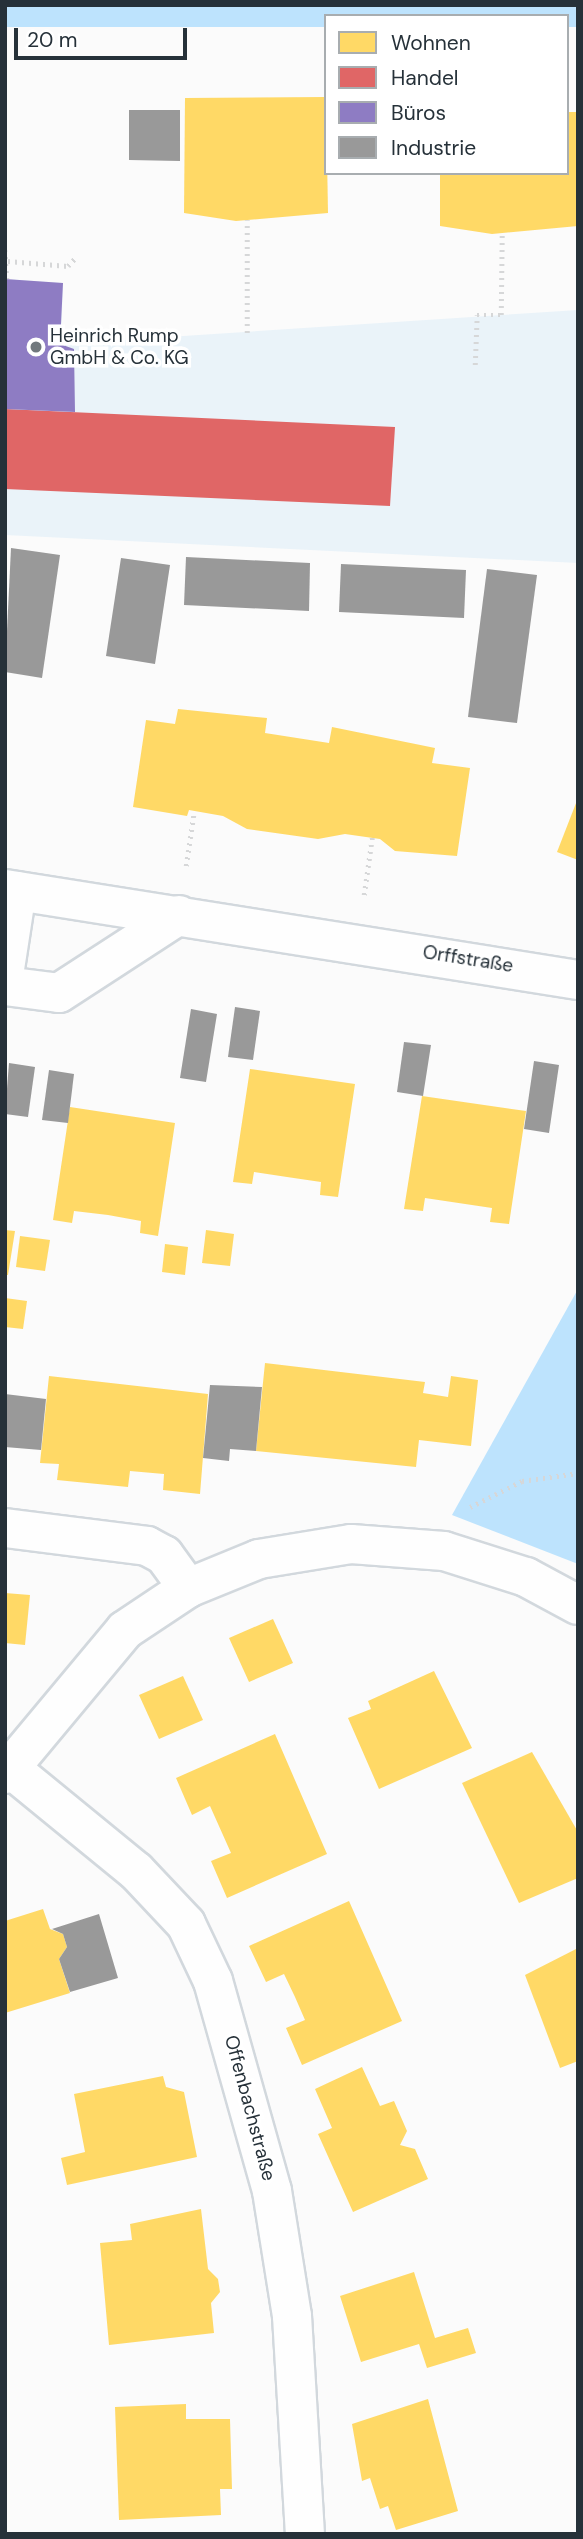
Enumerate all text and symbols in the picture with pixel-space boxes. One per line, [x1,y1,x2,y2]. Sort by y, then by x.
scale bar [18,14,191,58]
legend [324,14,569,175]
text: 20 m [27,26,78,54]
text: Wohnen [391,29,471,57]
text: Handel [391,64,459,92]
text: Büros [391,99,446,127]
text: Industrie [391,134,476,162]
place label: Heinrich Rump GmbH & Co. KG [50,325,189,369]
marker: Heinrich Rump GmbH & Co. KG [28,339,44,355]
street label: Orffstraße [421,941,515,977]
street label: Offenbachstraße [220,2033,280,2183]

